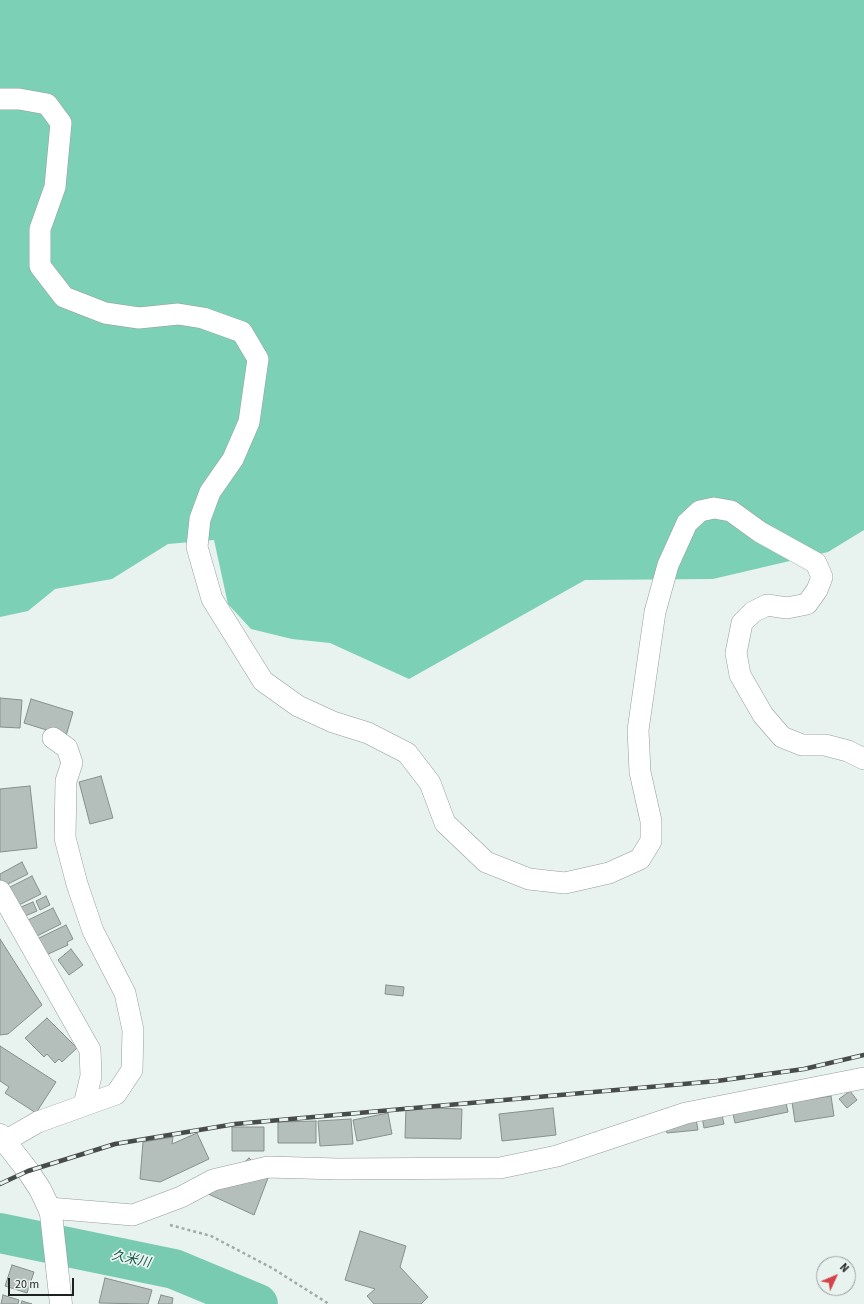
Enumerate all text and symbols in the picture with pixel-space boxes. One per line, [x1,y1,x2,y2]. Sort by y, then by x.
water label: 久米川 [110,1248,152,1272]
north arrow [816,1256,856,1296]
text: N [836,1260,852,1276]
scale bar [10,1270,76,1296]
text: 20 m [15,1276,39,1293]

